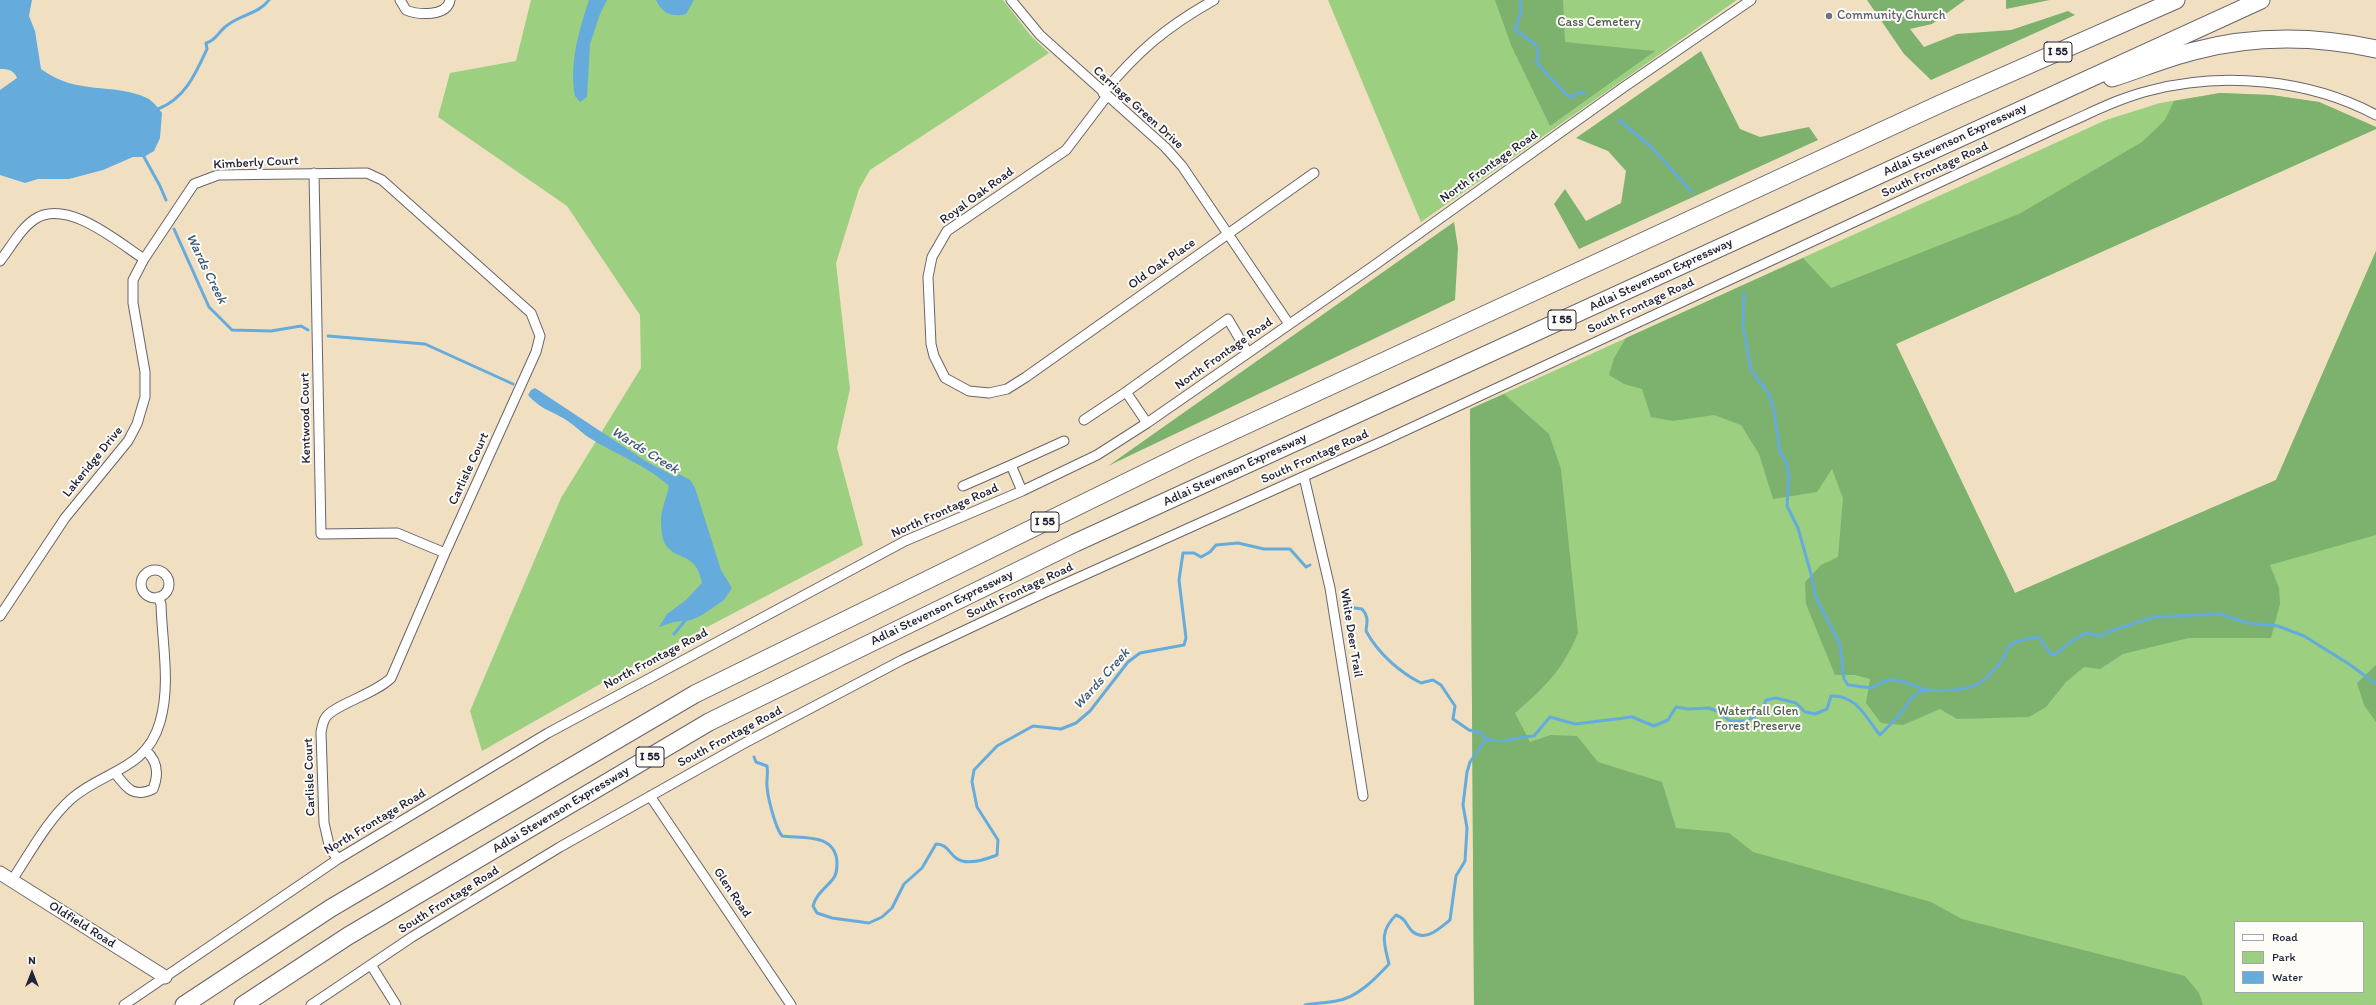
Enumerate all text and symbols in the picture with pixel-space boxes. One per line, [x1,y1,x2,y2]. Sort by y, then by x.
place label: Community Church [1837,8,1946,24]
marker: Community Church [1824,11,1834,21]
park label: Cass Cemetery [1557,15,1641,31]
road number: I 55 [2044,42,2072,62]
street label: Carriage Green Drive [1089,63,1187,153]
street label: Adlai Stevenson Expressway [1881,100,2029,180]
street label: North Frontage Road [1437,127,1541,207]
street label: South Frontage Road [1879,138,1991,202]
street label: Kimberly Court [213,153,299,173]
street label: Royal Oak Road [937,164,1017,228]
water label: Wards Creek [182,231,230,307]
street label: Old Oak Place [1125,235,1199,293]
street label: Adlai Stevenson Expressway [1587,235,1735,315]
street label: South Frontage Road [1585,274,1697,338]
road number: I 55 [1548,310,1576,330]
street label: North Frontage Road [1172,314,1276,394]
street label: Kentwood Court [297,372,315,464]
street label: Lakeridge Drive [60,423,126,501]
water label: Wards Creek [608,424,682,478]
street label: South Frontage Road [1259,426,1371,488]
street label: Carlisle Court [445,430,493,508]
street label: Adlai Stevenson Expressway [1161,430,1309,510]
street label: North Frontage Road [889,480,1001,542]
road number: I 55 [1031,512,1059,532]
street label: South Frontage Road [964,559,1076,623]
street label: Adlai Stevenson Expressway [868,567,1016,649]
street label: White Deer Trail [1336,587,1366,679]
street label: North Frontage Road [601,625,711,693]
water label: Wards Creek [1070,645,1134,713]
street label: South Frontage Road [675,703,785,771]
park label: Waterfall Glen Forest Preserve [1715,704,1801,735]
street label: Carlisle Court [301,738,319,816]
road number: I 55 [636,747,664,767]
street label: Adlai Stevenson Expressway [490,763,632,857]
street label: North Frontage Road [321,786,429,858]
street label: South Frontage Road [396,863,502,937]
street label: Glen Road [710,865,754,921]
street label: Oldfield Road [46,898,118,952]
legend [2234,921,2364,993]
text: Road [2272,930,2298,944]
text: Park [2272,950,2296,964]
north arrow [12,953,52,993]
text: N [28,954,36,967]
text: Water [2272,970,2303,984]

